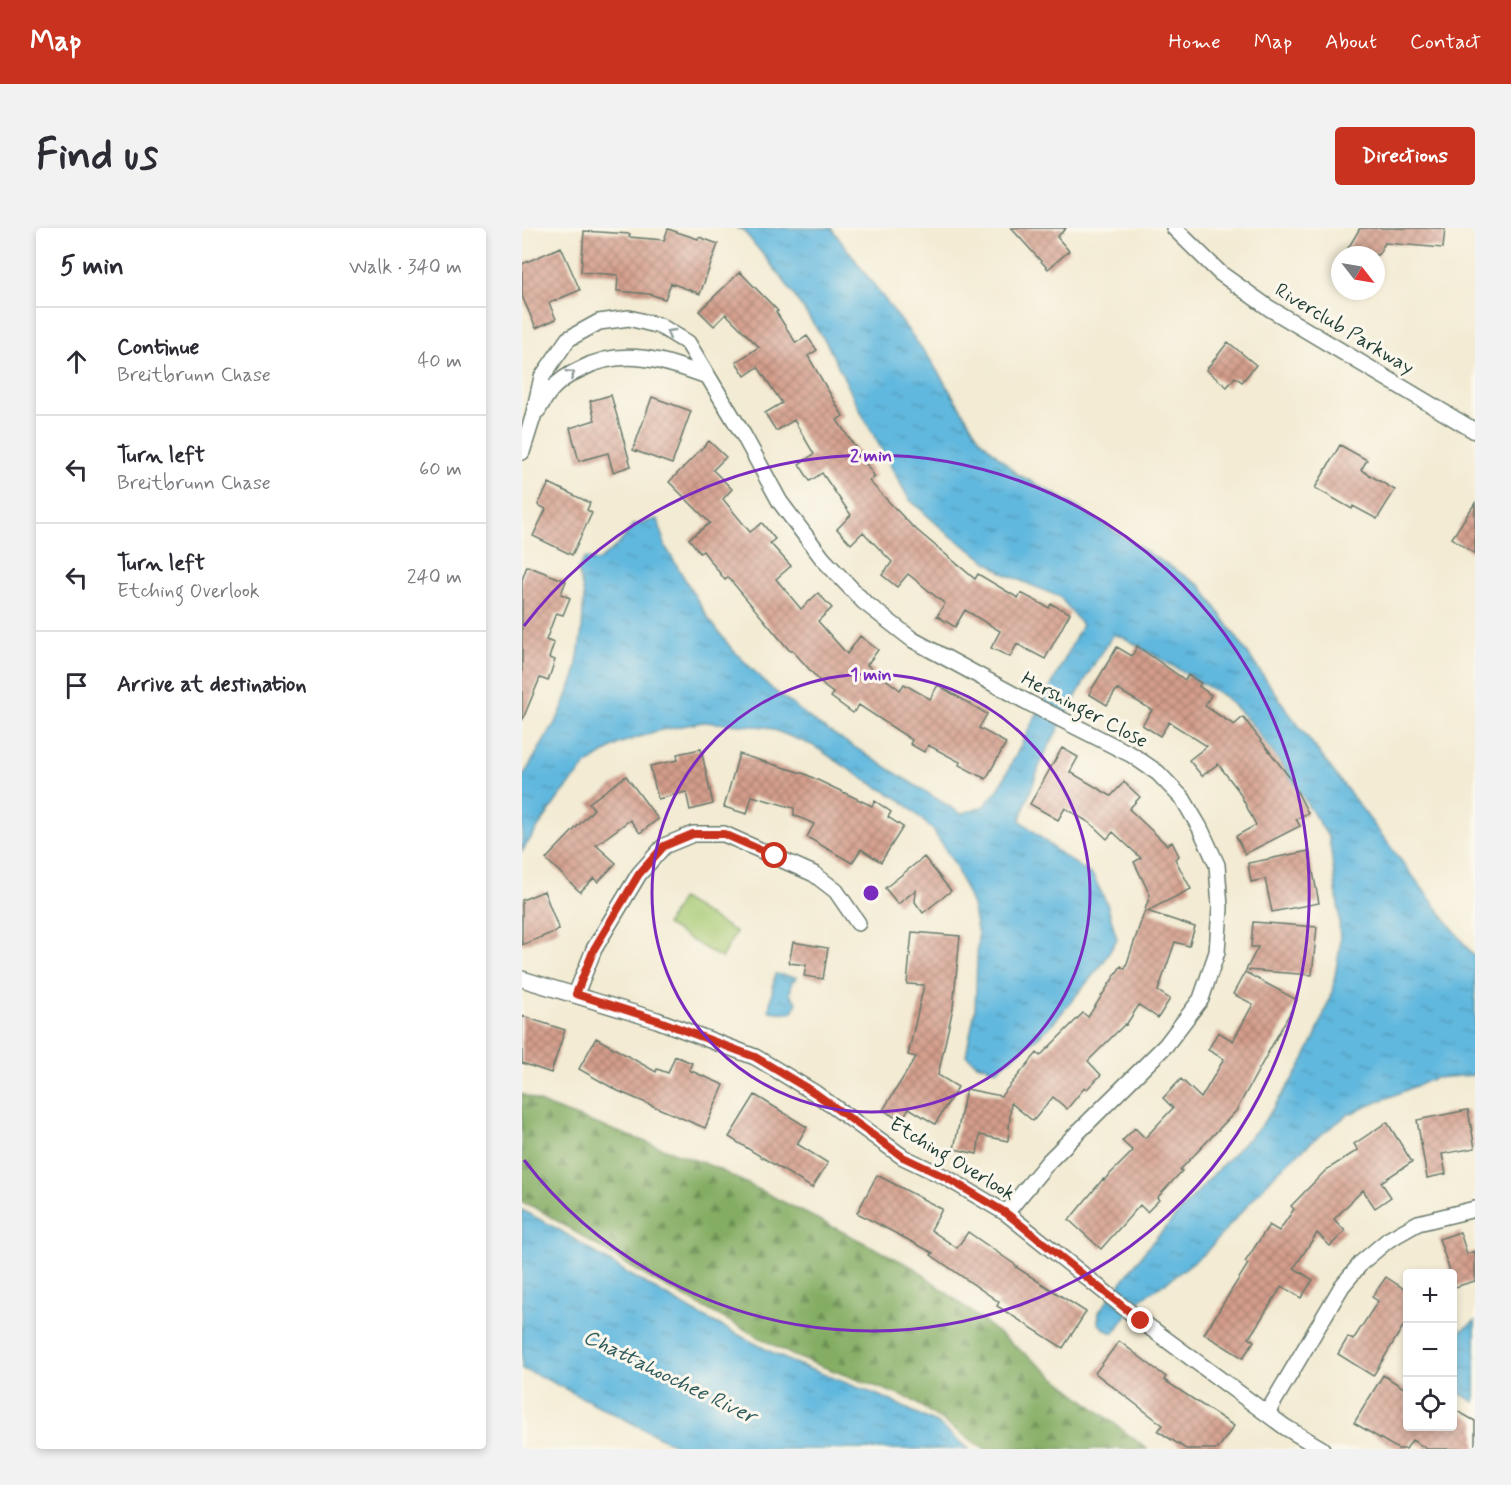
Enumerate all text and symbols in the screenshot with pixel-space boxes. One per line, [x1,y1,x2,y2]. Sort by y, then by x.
text: Map [30,24,81,61]
text: Home [1169,28,1221,56]
text: Map [1254,28,1292,56]
text: About [1325,28,1377,56]
text: Contact [1410,28,1481,56]
button: Directions [1335,127,1475,185]
text: Find us [36,129,158,184]
north arrow [1331,246,1385,300]
text: 5 min [60,250,124,284]
text: Walk · 340 m [349,254,462,281]
street label: Riverclub Parkway [1270,277,1419,382]
one-way arrow [666,328,676,340]
text: Continue [117,334,199,362]
icon: ahead [60,345,93,378]
text: 40 m [418,348,462,375]
text: Breitbrunn Chase [117,362,271,389]
one-way arrow [565,370,575,382]
text: Turn left [117,442,205,470]
text: 2 min [850,444,892,468]
icon: left [60,453,93,486]
text: 60 m [419,456,462,483]
text: Breitbrunn Chase [117,470,271,497]
text: Turn left [117,550,205,578]
icon: left [60,561,93,594]
text: 240 m [407,564,462,591]
text: Etching Overlook [117,578,260,605]
text: 1 min [850,663,892,687]
street label: Hershinger Close [1015,666,1152,757]
icon: arrive [60,669,93,702]
text: Arrive at destination [117,671,307,699]
route start [761,842,787,868]
centre of rings [861,883,881,903]
street label: Etching Overlook [883,1111,1020,1209]
map controls [1403,1269,1457,1431]
button: + [1403,1269,1457,1323]
route end [1127,1307,1153,1333]
water label: Chattahoochee River [579,1323,763,1432]
button: − [1403,1323,1457,1377]
button: locate [1403,1377,1457,1431]

